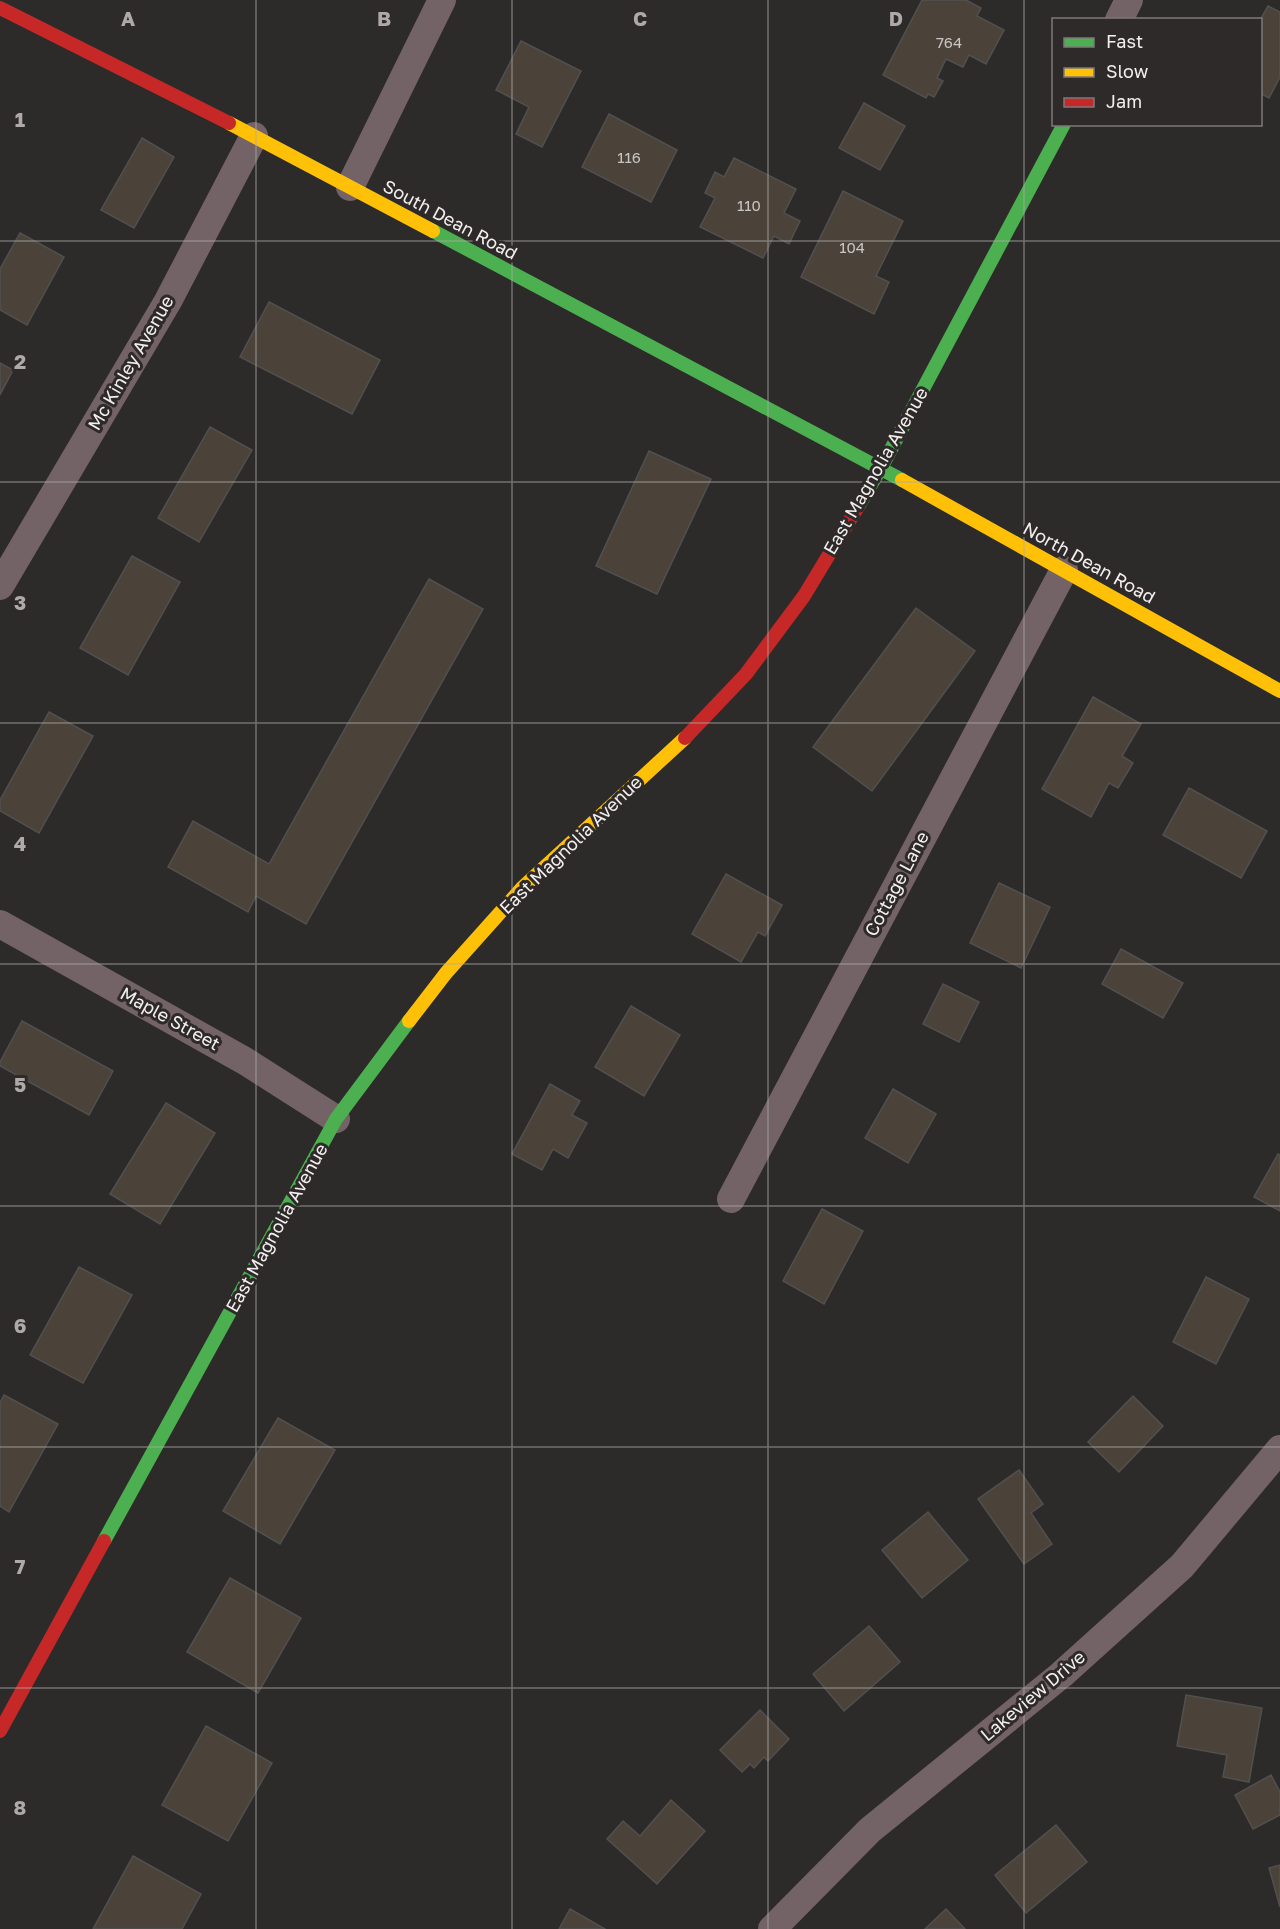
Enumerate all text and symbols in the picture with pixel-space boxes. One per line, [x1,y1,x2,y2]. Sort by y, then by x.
text: A [121,6,135,30]
text: B [377,6,391,30]
text: C [633,6,647,30]
text: D [889,6,903,30]
legend [1052,18,1262,126]
text: Fast [1106,30,1143,52]
house number: 764 [936,33,962,51]
text: Slow [1106,60,1149,82]
text: Jam [1106,90,1142,112]
text: 1 [15,107,25,131]
house number: 116 [617,148,641,166]
street label: South Dean Road [380,174,521,264]
house number: 110 [737,196,761,214]
house number: 104 [839,238,865,256]
street label: Mc Kinley Avenue [83,291,178,434]
text: 2 [14,349,26,373]
street label: East Magnolia Avenue [818,383,932,558]
street label: North Dean Road [1020,517,1159,608]
text: 3 [14,590,26,614]
street label: East Magnolia Avenue [494,771,646,918]
street label: Cottage Lane [859,827,933,940]
text: 4 [14,831,26,855]
street label: Maple Street [117,982,224,1055]
text: 5 [14,1072,26,1096]
street label: East Magnolia Avenue [221,1139,332,1316]
text: 6 [14,1313,26,1337]
text: 7 [15,1554,26,1578]
street label: Lakeview Drive [976,1645,1089,1745]
text: 8 [14,1795,26,1819]

